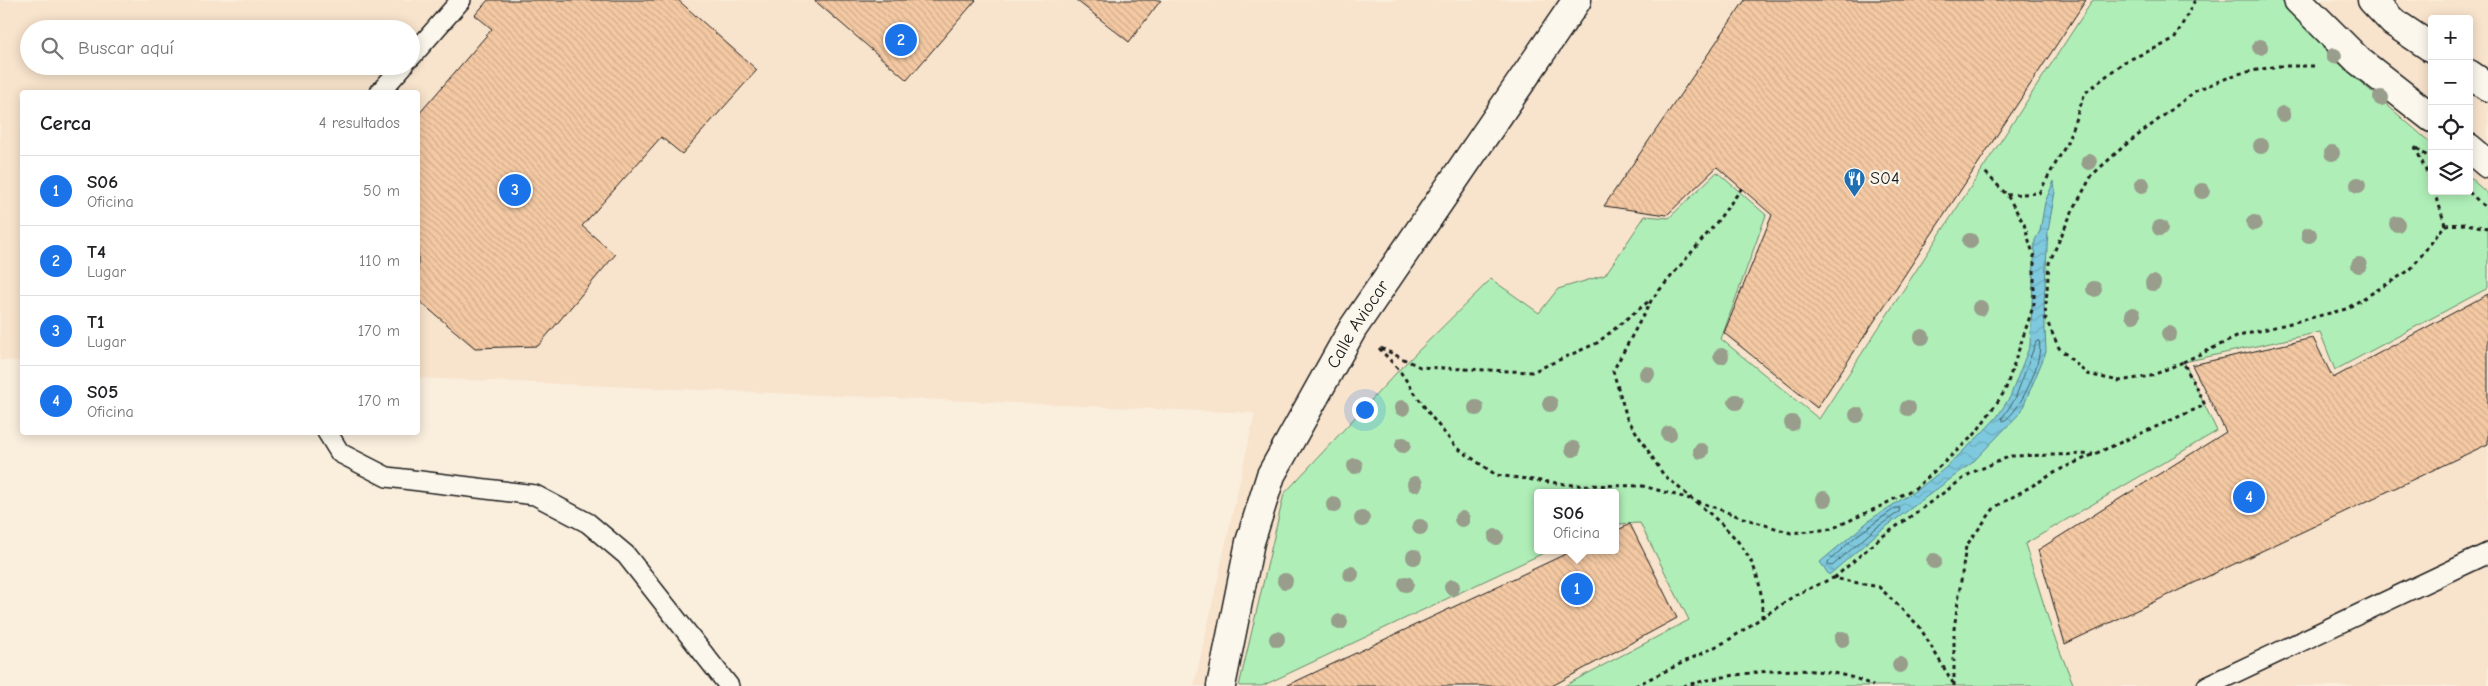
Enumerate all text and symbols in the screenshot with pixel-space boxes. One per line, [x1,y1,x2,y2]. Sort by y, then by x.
map controls [2428,15,2473,195]
button: + [2428,15,2473,60]
search box [20,20,420,75]
pin: 2 [885,21,917,59]
icon: search [38,34,66,62]
text: Buscar aquí [78,37,174,59]
button: − [2428,60,2473,105]
button: locate [2428,105,2473,150]
text: Cerca [40,111,91,135]
text: 4 resultados [319,114,400,132]
button: layers [2428,150,2473,195]
restaurant icon: S04 [1842,166,1866,197]
place label: S04 [1870,168,1900,189]
text: S06 [87,171,118,193]
pin: 3 [499,171,531,209]
text: 1 [53,182,59,200]
text: 50 m [363,182,400,200]
text: Oficina [87,193,134,211]
text: T4 [87,241,106,263]
text: 2 [52,252,60,270]
text: 110 m [359,252,400,270]
text: Lugar [87,263,126,281]
street label: Calle Aviocar [1322,275,1394,372]
text: T1 [87,311,104,333]
text: 3 [52,322,60,340]
text: 170 m [358,322,400,340]
text: Lugar [87,333,126,351]
text: S05 [87,381,118,403]
text: 4 [52,392,60,410]
text: 170 m [358,392,400,410]
your location [1352,397,1378,423]
text: Oficina [87,403,134,421]
pin: 4 [2233,478,2265,516]
popup [1534,489,1619,554]
text: S06 [1553,502,1584,524]
text: Oficina [1553,524,1600,542]
pin: 1 [1561,570,1593,608]

